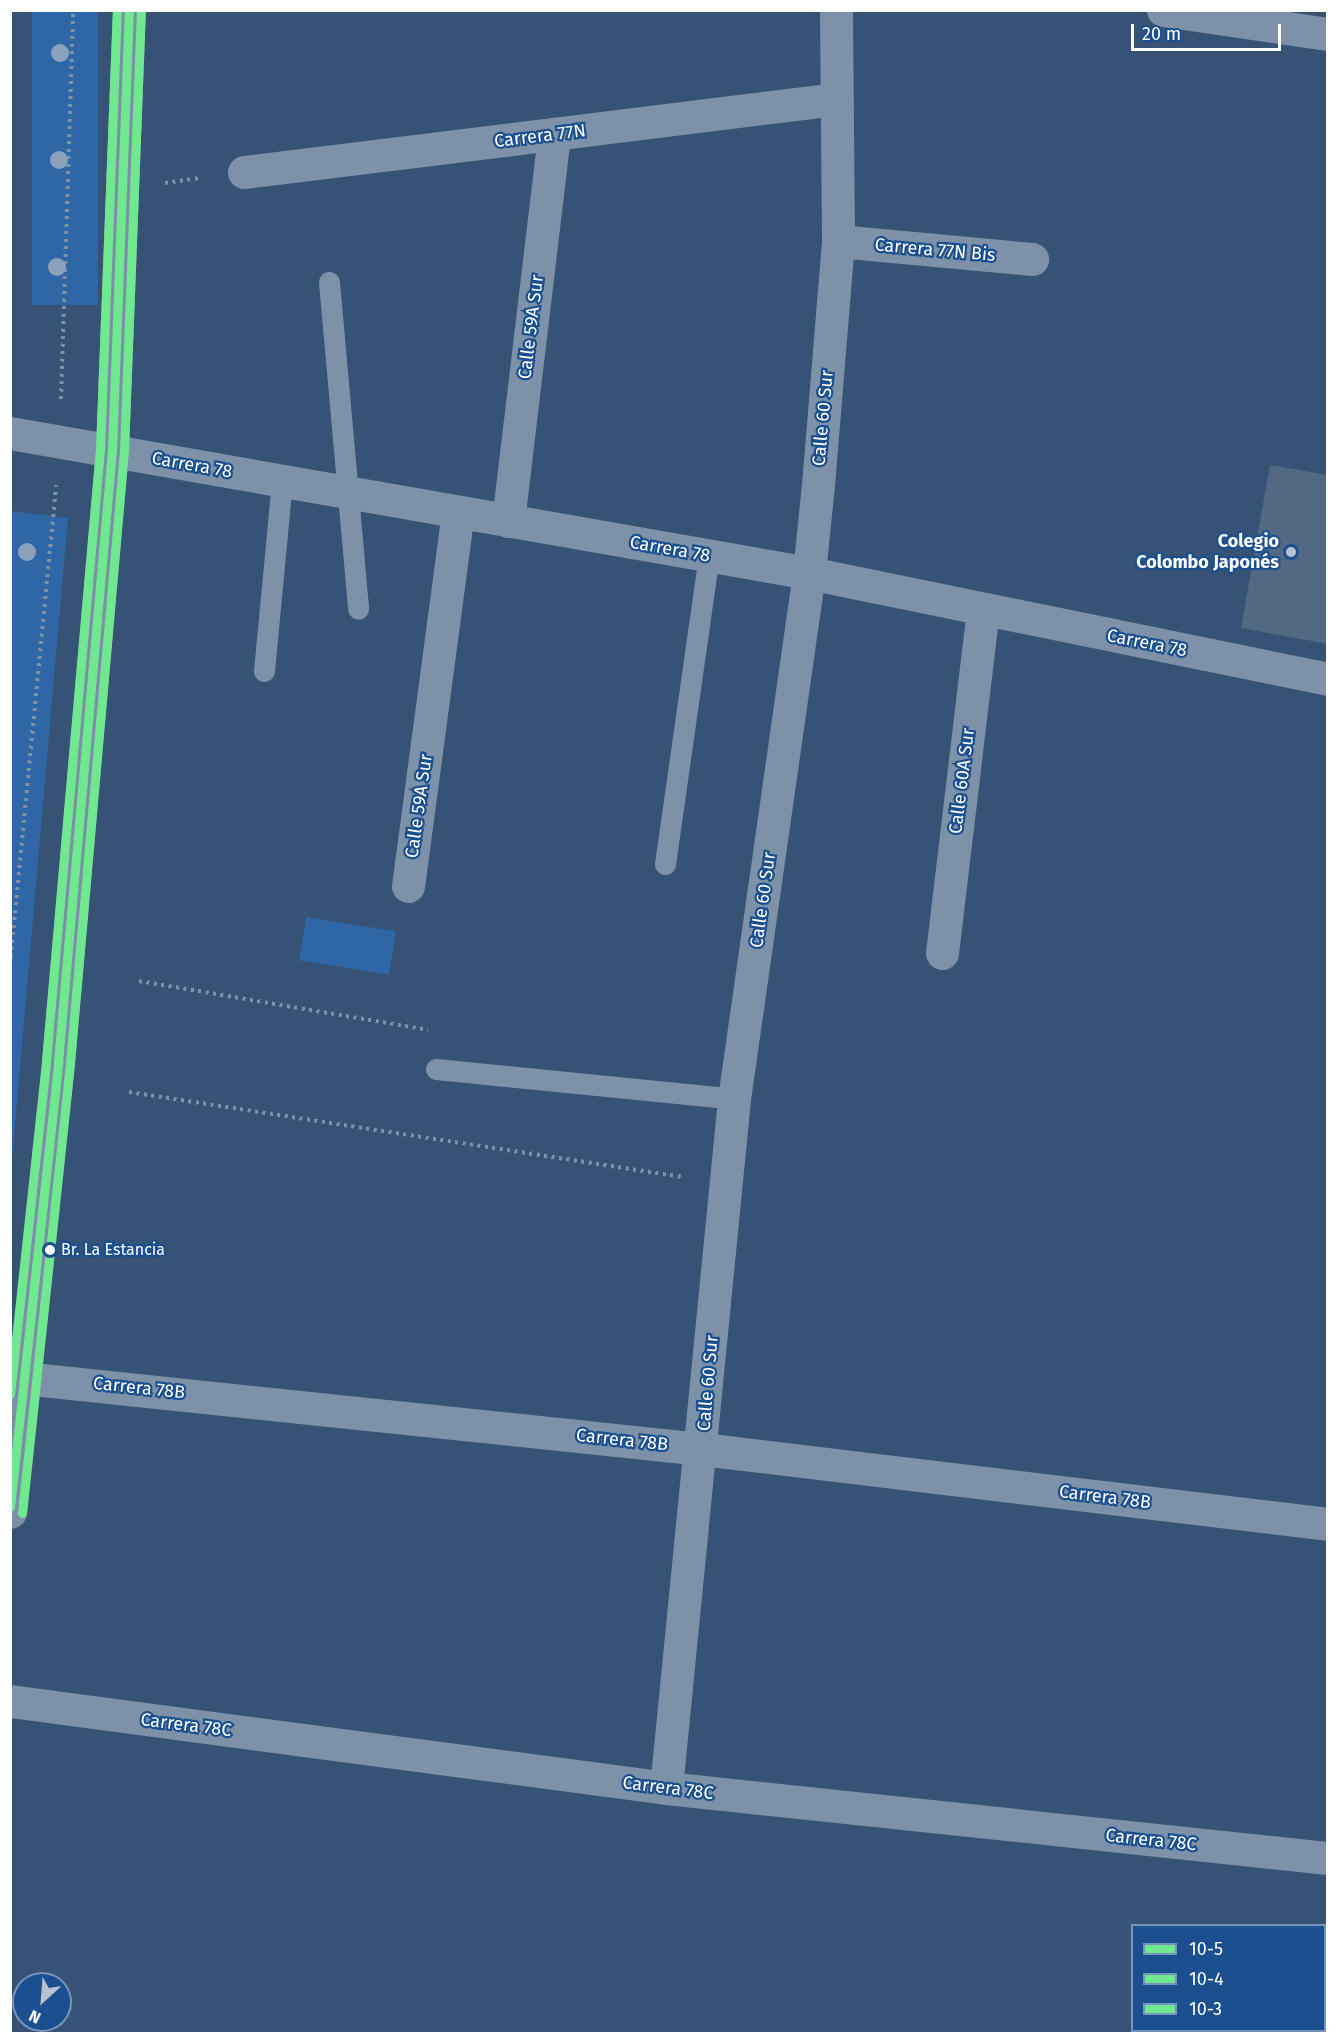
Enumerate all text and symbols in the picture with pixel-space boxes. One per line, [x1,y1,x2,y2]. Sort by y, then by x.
scale bar [1134,12,1284,50]
text: 20 m [1142,23,1181,45]
street label: Carrera 77N [493,120,587,152]
street label: Carrera 77N Bis [874,234,996,266]
street label: Calle 59A Sur [514,274,548,380]
street label: Calle 60 Sur [808,369,838,467]
street label: Carrera 78 [150,447,234,483]
street label: Carrera 78 [628,531,712,567]
place label: Colegio Colombo Japonés [1136,531,1279,574]
marker: Colegio Colombo Japonés [1284,545,1298,559]
street label: Carrera 78 [1105,625,1189,661]
street label: Calle 60A Sur [945,727,979,835]
street label: Calle 59A Sur [401,753,437,859]
street label: Calle 60 Sur [746,851,780,949]
place label: Br. La Estancia [61,1240,165,1260]
marker: Br. La Estancia [44,1244,56,1256]
street label: Calle 60 Sur [693,1334,723,1432]
street label: Carrera 78B [92,1372,186,1404]
street label: Carrera 78B [575,1424,669,1456]
street label: Carrera 78B [1058,1481,1152,1513]
street label: Carrera 78C [139,1709,233,1741]
street label: Carrera 78C [621,1772,715,1804]
street label: Carrera 78C [1104,1824,1198,1856]
legend [1131,1924,1326,2032]
text: 10-5 [1189,1938,1223,1960]
text: 10-4 [1189,1968,1224,1990]
north arrow [12,1972,72,2032]
text: 10-3 [1189,1998,1222,2020]
text: N [26,2006,44,2028]

